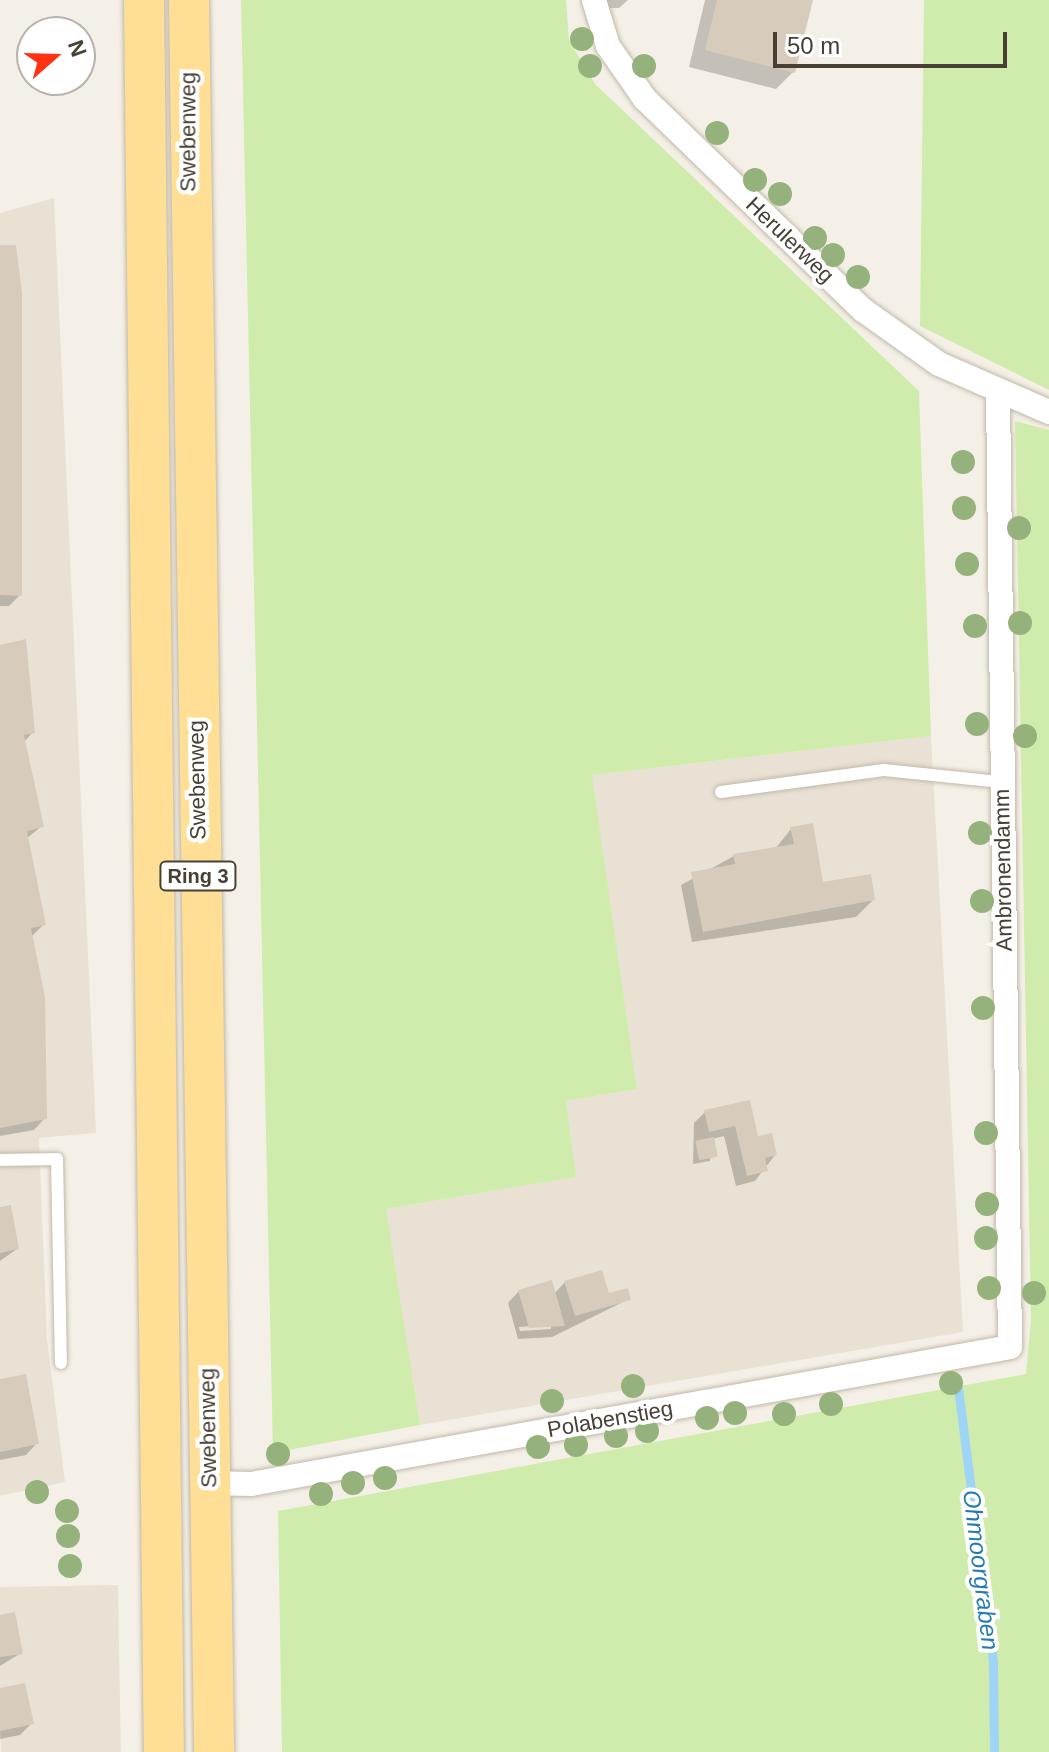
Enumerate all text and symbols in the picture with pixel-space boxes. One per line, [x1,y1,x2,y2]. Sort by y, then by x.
north arrow [16,16,96,96]
scale bar [777,16,1011,66]
text: 50 m [787,32,840,59]
text: N [63,37,92,60]
street label: Swebenweg [175,72,201,192]
street label: Herulerweg [740,191,840,289]
street label: Swebenweg [183,720,211,840]
street label: Ambronendamm [988,788,1018,952]
road number: Ring 3 [158,860,238,892]
street label: Swebenweg [194,1368,222,1488]
street label: Polabenstieg [545,1395,675,1443]
water label: Ohmoorgraben [957,1488,1005,1652]

